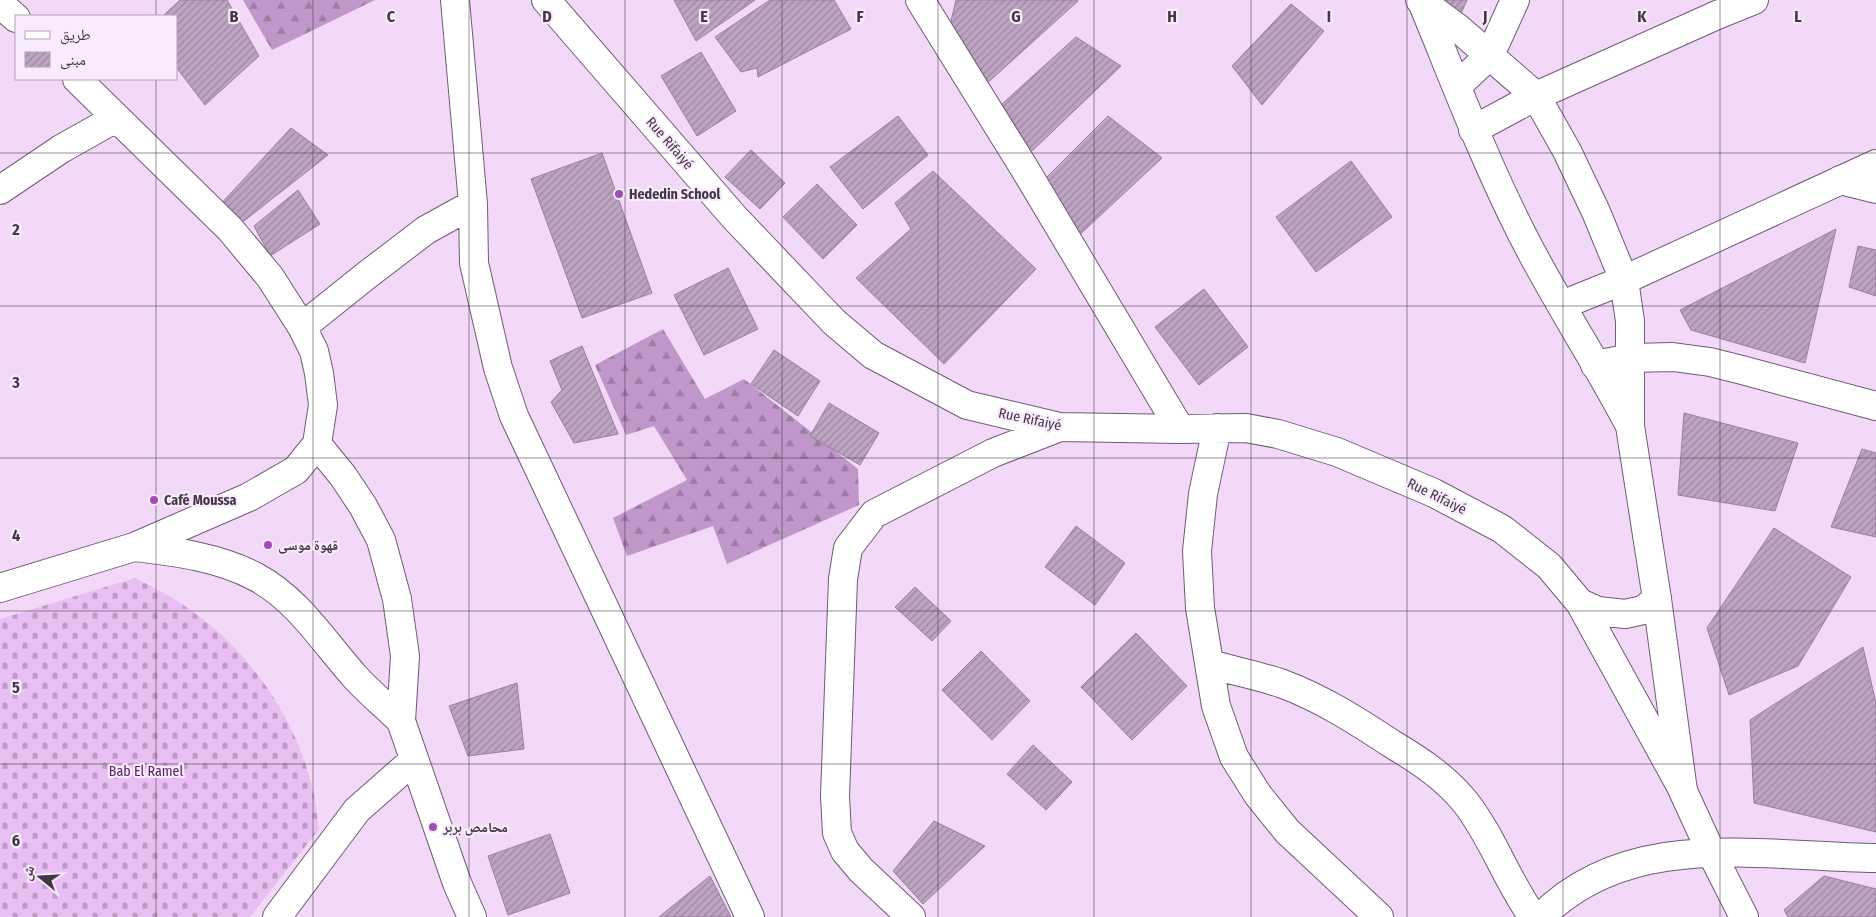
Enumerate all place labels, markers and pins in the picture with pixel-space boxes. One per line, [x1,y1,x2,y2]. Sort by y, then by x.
place label: Hededin School [629,186,720,203]
marker: Hededin School [613,188,625,200]
place label: Café Moussa [164,492,237,509]
marker: Café Moussa [148,494,160,506]
place label: قهوة موسى [278,537,338,554]
marker: قهوة موسى [262,539,274,551]
place label: محامص بربر [442,819,508,836]
marker: محامص بربر [427,821,439,833]

